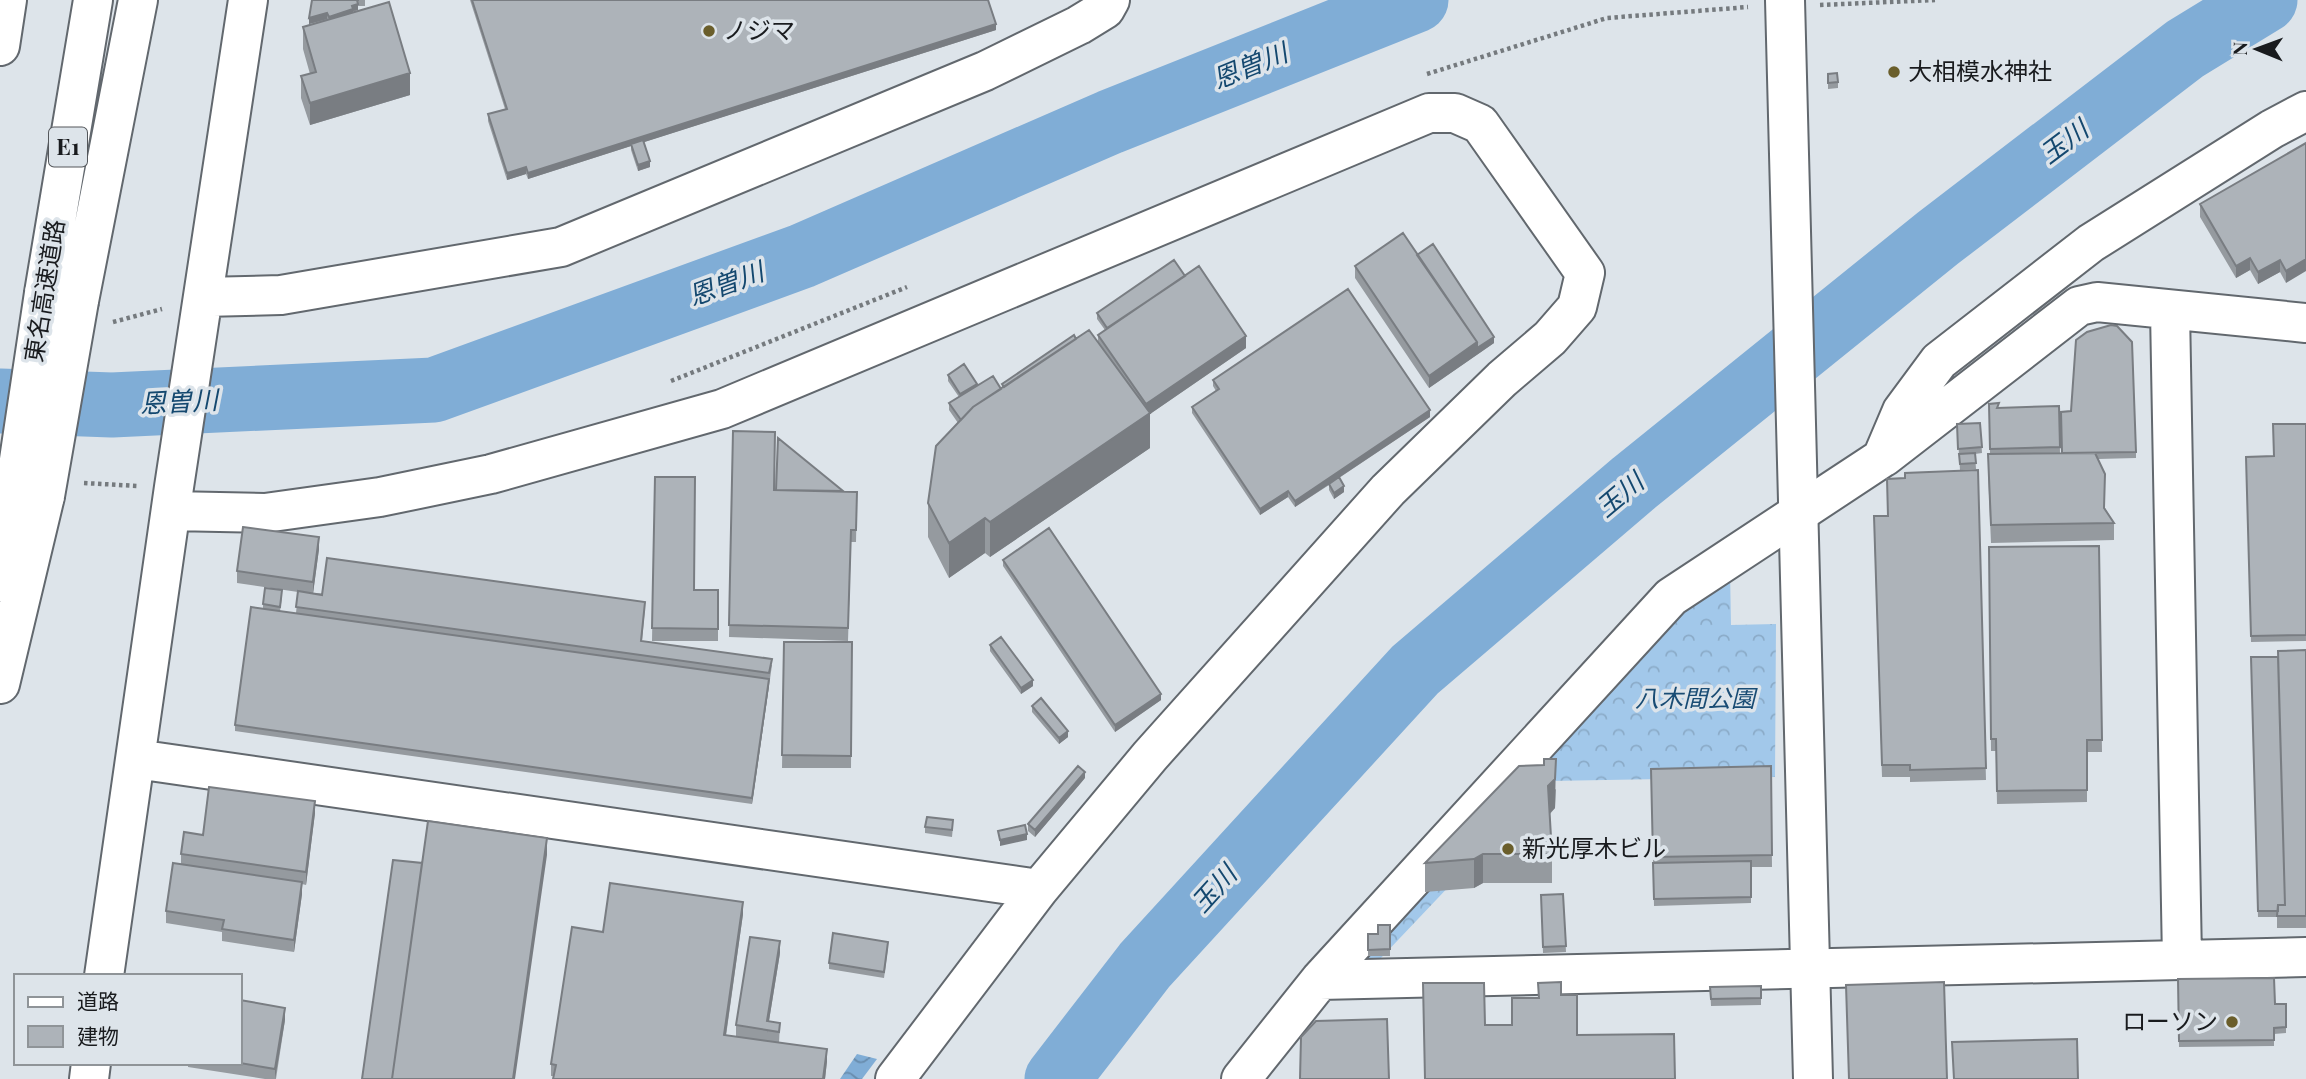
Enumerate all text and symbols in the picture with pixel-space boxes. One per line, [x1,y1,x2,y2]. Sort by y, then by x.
place label: ノジマ [723,13,795,45]
north arrow [2222,14,2292,84]
marker: ノジマ [701,23,717,39]
water label: 恩曽川 [1207,33,1295,95]
text: N [2226,41,2252,56]
place label: 大相模水神社 [1908,54,2052,86]
marker: 大相模水神社 [1886,64,1902,80]
water label: 玉川 [2032,109,2097,170]
road number: E1 [49,128,87,166]
street label: 東名高速道路 [16,217,70,364]
water label: 恩曽川 [683,252,771,312]
water label: 恩曽川 [139,381,222,420]
water label: 玉川 [1588,462,1652,524]
park label: 八木間公園 [1635,681,1758,713]
place label: 新光厚木ビル [1522,831,1666,863]
marker: 新光厚木ビル [1500,841,1516,857]
water label: 玉川 [1182,855,1245,919]
legend [14,974,242,1065]
text: 道路 [77,986,119,1014]
place label: ローソン [2122,1004,2218,1036]
marker: ローソン [2224,1014,2240,1030]
text: 建物 [77,1021,119,1049]

